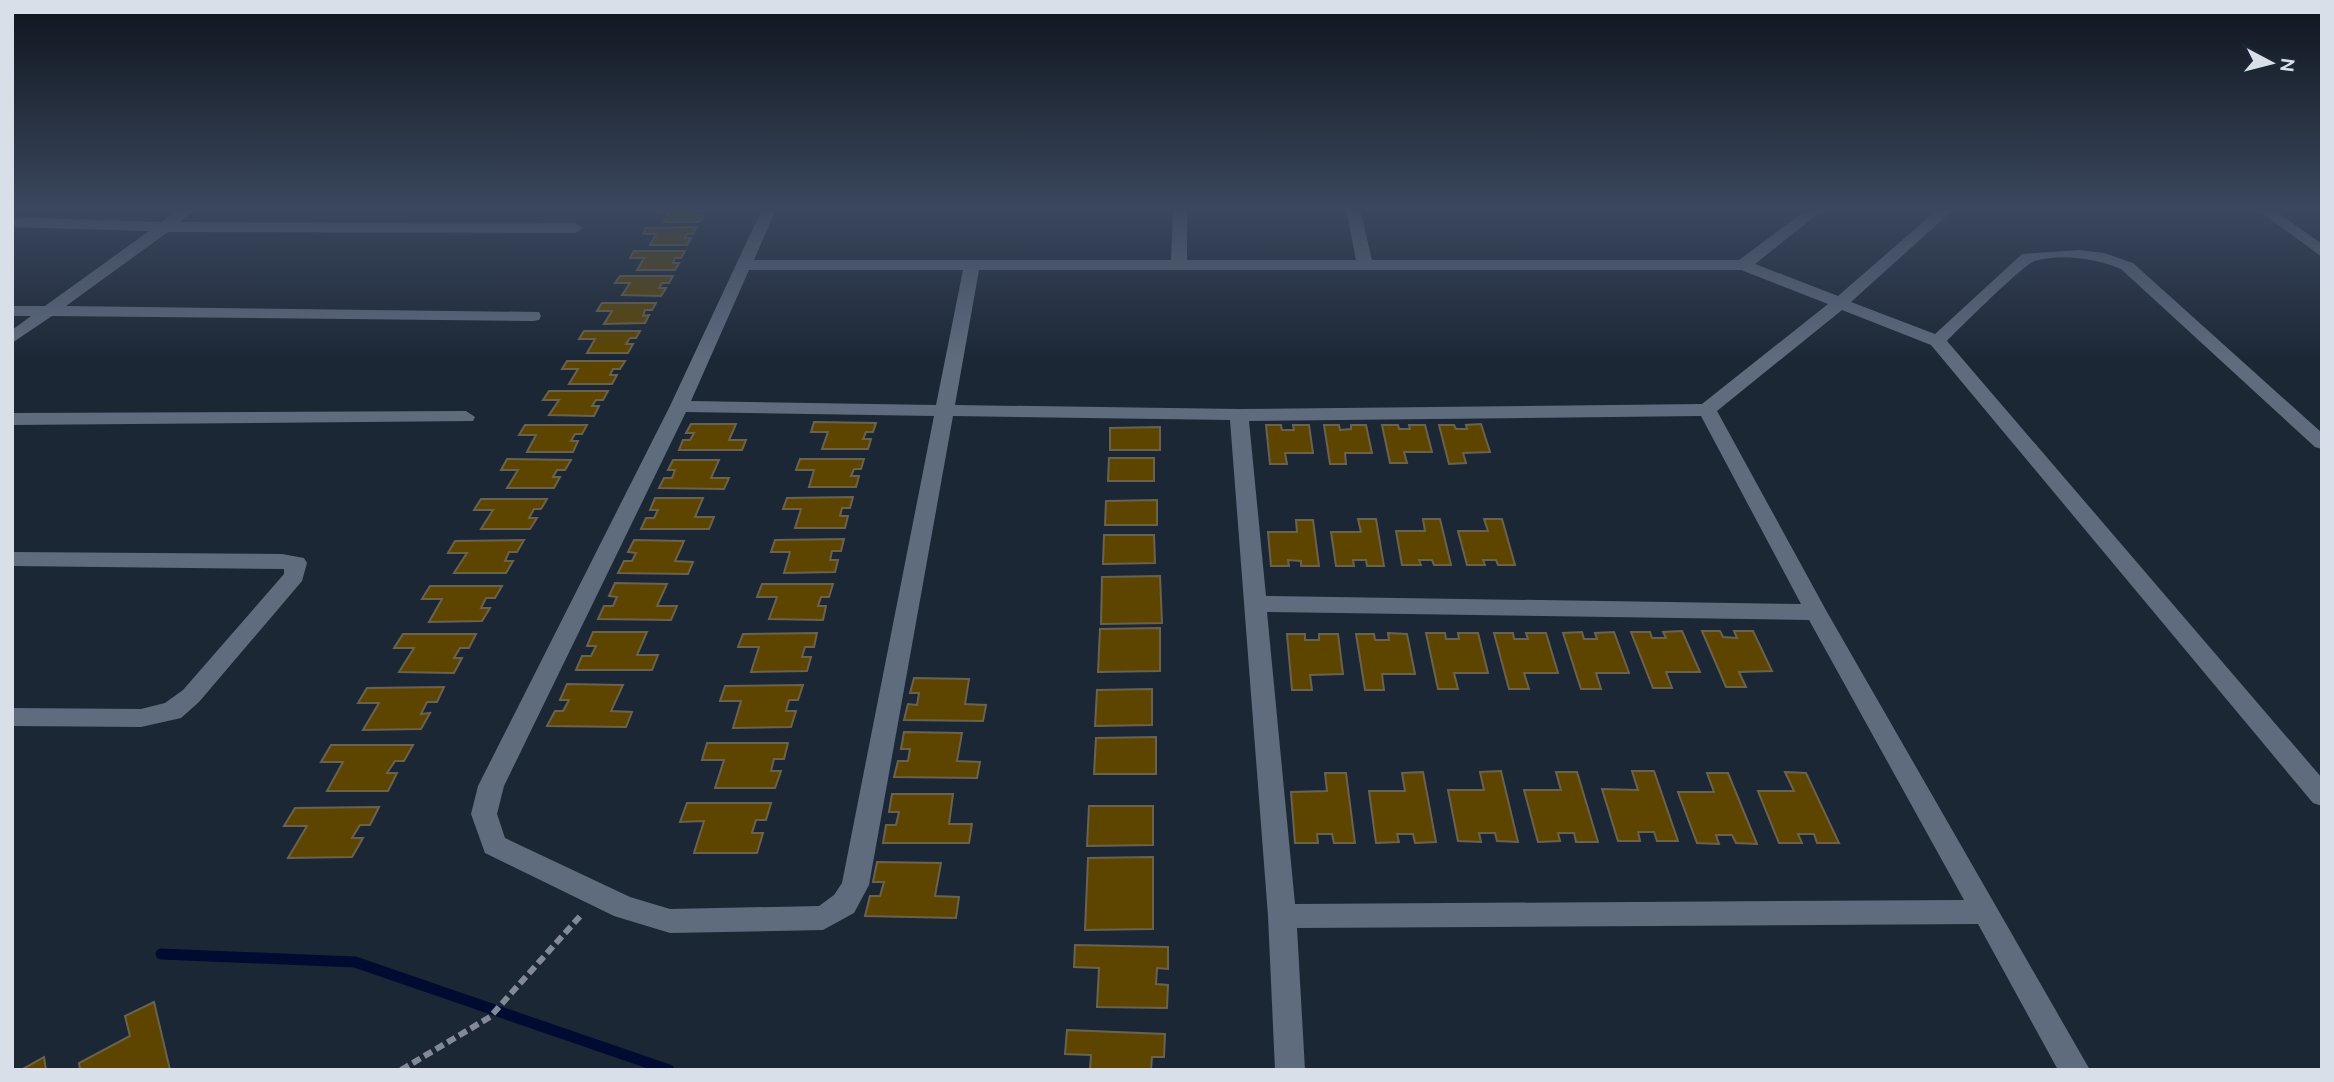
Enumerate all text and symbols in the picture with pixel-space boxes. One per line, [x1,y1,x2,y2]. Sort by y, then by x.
north arrow [2236,28,2306,98]
text: N [2276,57,2300,73]

